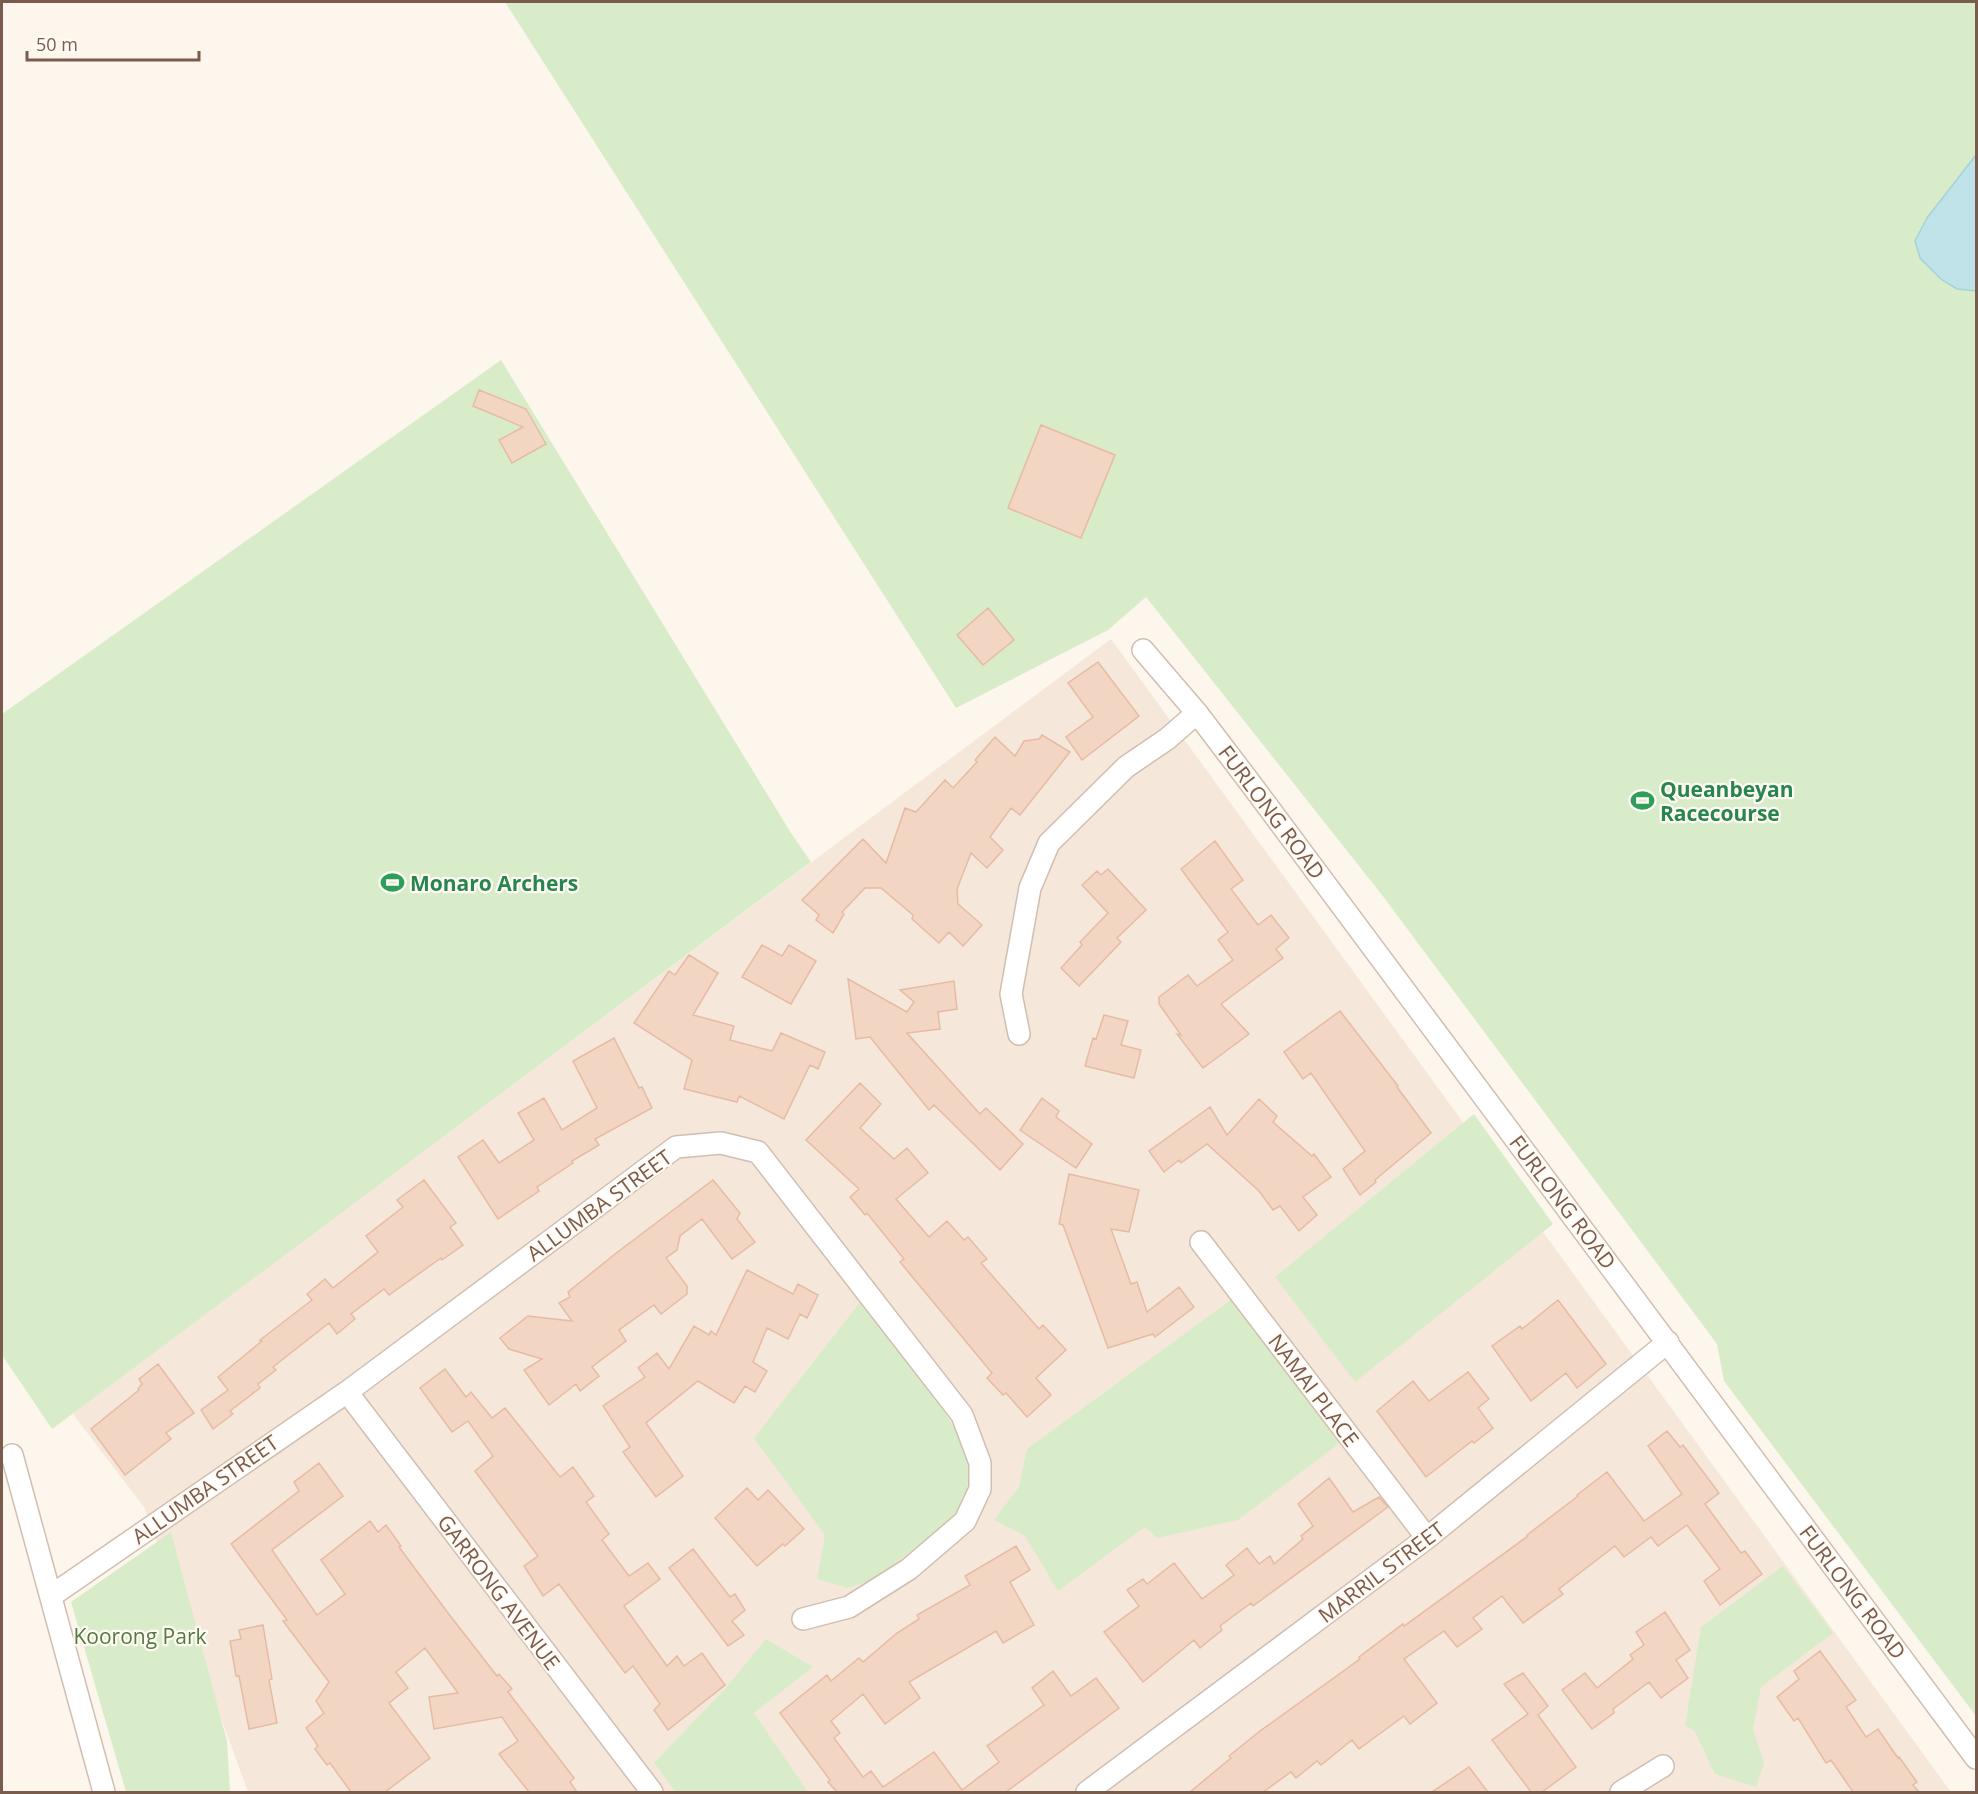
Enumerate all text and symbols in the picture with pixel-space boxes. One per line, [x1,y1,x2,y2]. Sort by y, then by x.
scale bar [27,24,200,62]
text: 50 m [36,32,78,56]
street label: FURLONG ROAD [1212,739,1332,885]
place label: Queanbeyan Racecourse [1660,775,1794,827]
sports icon: Queanbeyan Racecourse [1629,788,1655,814]
place label: Monaro Archers [410,869,578,897]
sports icon: Monaro Archers [379,870,405,896]
street label: FURLONG ROAD [1503,1129,1623,1275]
street label: ALLUMBA STREET [521,1143,677,1267]
street label: NAMAI PLACE [1262,1328,1366,1452]
street label: ALLUMBA STREET [126,1428,284,1550]
street label: GARRONG AVENUE [431,1509,567,1675]
street label: MARRIL STREET [1312,1515,1450,1629]
street label: FURLONG ROAD [1793,1519,1913,1665]
park label: Koorong Park [74,1622,207,1650]

